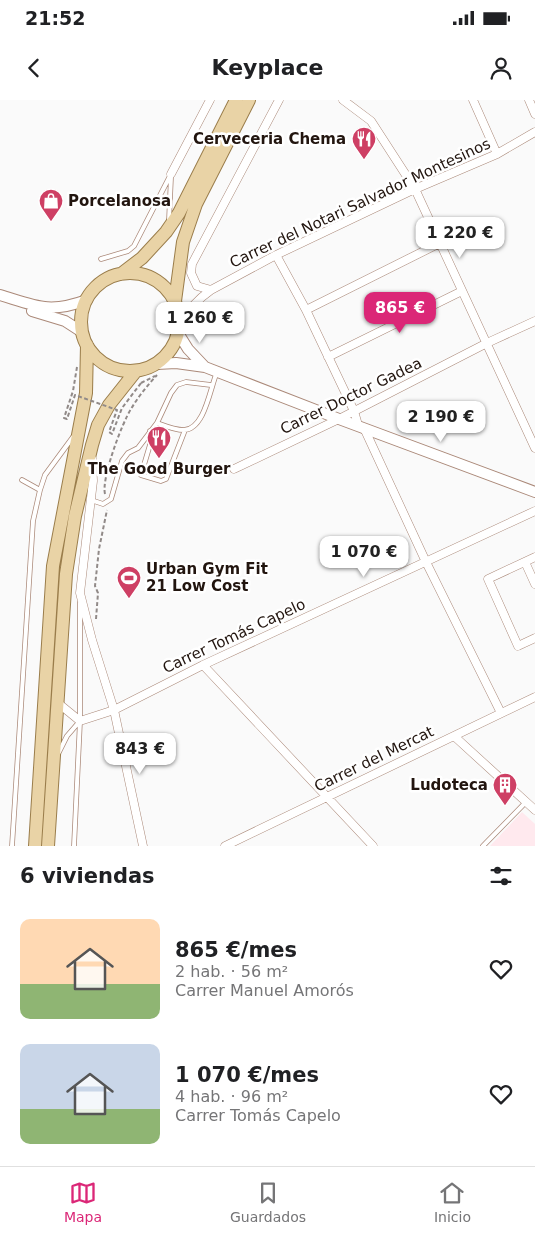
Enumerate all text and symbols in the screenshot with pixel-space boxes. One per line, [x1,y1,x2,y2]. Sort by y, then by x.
text: 21:52 [25,7,85,29]
icon: back [20,54,48,82]
icon: person [487,54,515,82]
text: Keyplace [211,55,324,80]
restaurant icon: Cerveceria Chema [351,126,377,160]
place label: Cerveceria Chema [193,130,346,148]
street label: Carrer del Notari Salvador Montesinos [227,134,493,272]
shop icon: Porcelanosa [38,188,64,222]
place label: Porcelanosa [68,192,171,210]
pin: 1 220 € [414,216,506,259]
text: 1 220 € [427,223,493,242]
pin: 865 € [365,292,435,334]
text: 865 € [375,298,425,317]
pin: 1 260 € [154,302,246,344]
text: 1 260 € [167,308,233,327]
street label: Carrer Doctor Gadea [277,354,425,438]
pin: 2 190 € [395,400,487,443]
text: 2 190 € [408,407,474,426]
restaurant icon: The Good Burger [146,425,172,459]
place label: The Good Burger [87,460,231,478]
pin: 1 070 € [318,536,410,578]
text: 1 070 € [331,542,397,561]
place label: Urban Gym Fit 21 Low Cost [146,560,268,595]
sports icon: Urban Gym Fit 21 Low Cost [116,565,142,599]
street label: Carrer Tomás Capelo [160,595,308,677]
street label: Carrer del Mercat [311,722,437,796]
pin: 843 € [105,732,175,775]
text: 843 € [115,739,165,758]
building icon: Ludoteca [492,772,518,806]
place label: Ludoteca [410,776,488,794]
icon: filters [487,862,515,890]
text: 6 viviendas [20,864,155,888]
text: 865 €/mes [175,938,297,962]
icon: home [60,939,120,999]
icon: heart [487,955,515,983]
text: 2 hab. · 56 m² [175,962,288,981]
text: Carrer Manuel Amorós [175,981,354,1000]
text: 1 070 €/mes [175,1063,319,1087]
icon: home [60,1064,120,1124]
icon: heart [487,1080,515,1108]
text: 4 hab. · 96 m² [175,1087,288,1106]
text: Carrer Tomás Capelo [175,1106,341,1125]
tab: Mapa [64,1179,102,1225]
tab: Guardados [230,1179,306,1225]
tab: Inicio [434,1179,471,1225]

